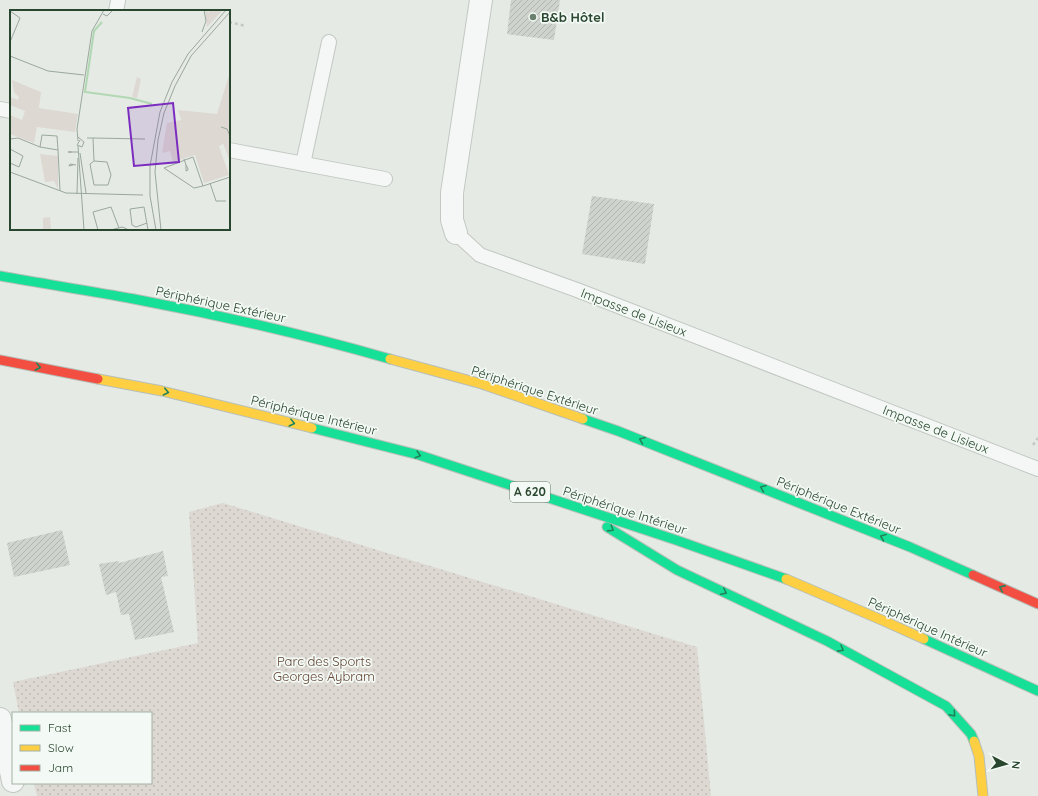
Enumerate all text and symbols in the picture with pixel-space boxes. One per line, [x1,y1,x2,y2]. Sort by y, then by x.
place label: B&b Hôtel [541,9,604,25]
inset map [10,10,230,230]
marker: B&b Hôtel [528,12,538,22]
street label: Périphérique Extérieur [154,282,288,326]
street label: Impasse de Lisieux [579,284,689,340]
one-way arrow [35,362,41,371]
street label: Périphérique Extérieur [469,362,601,418]
one-way arrow [162,387,169,396]
street label: Périphérique Intérieur [249,392,379,438]
street label: Impasse de Lisieux [881,401,991,457]
one-way arrow [289,419,295,427]
one-way arrow [638,437,645,445]
one-way arrow [414,450,421,459]
street label: Périphérique Extérieur [774,473,904,537]
road number: A 620 [510,482,550,502]
street label: Périphérique Intérieur [561,482,689,538]
one-way arrow [759,485,767,493]
one-way arrow [607,524,614,531]
one-way arrow [880,533,887,541]
one-way arrow [999,585,1007,593]
one-way arrow [720,587,727,595]
street label: Périphérique Intérieur [866,593,990,661]
one-way arrow [837,644,844,652]
park label: Parc des Sports Georges Aybram [273,653,375,684]
one-way arrow [948,709,955,717]
legend [12,712,152,784]
text: Fast [48,720,72,735]
text: Slow [48,740,74,755]
north arrow [986,744,1026,784]
text: Jam [48,760,73,775]
text: N [1009,760,1023,770]

